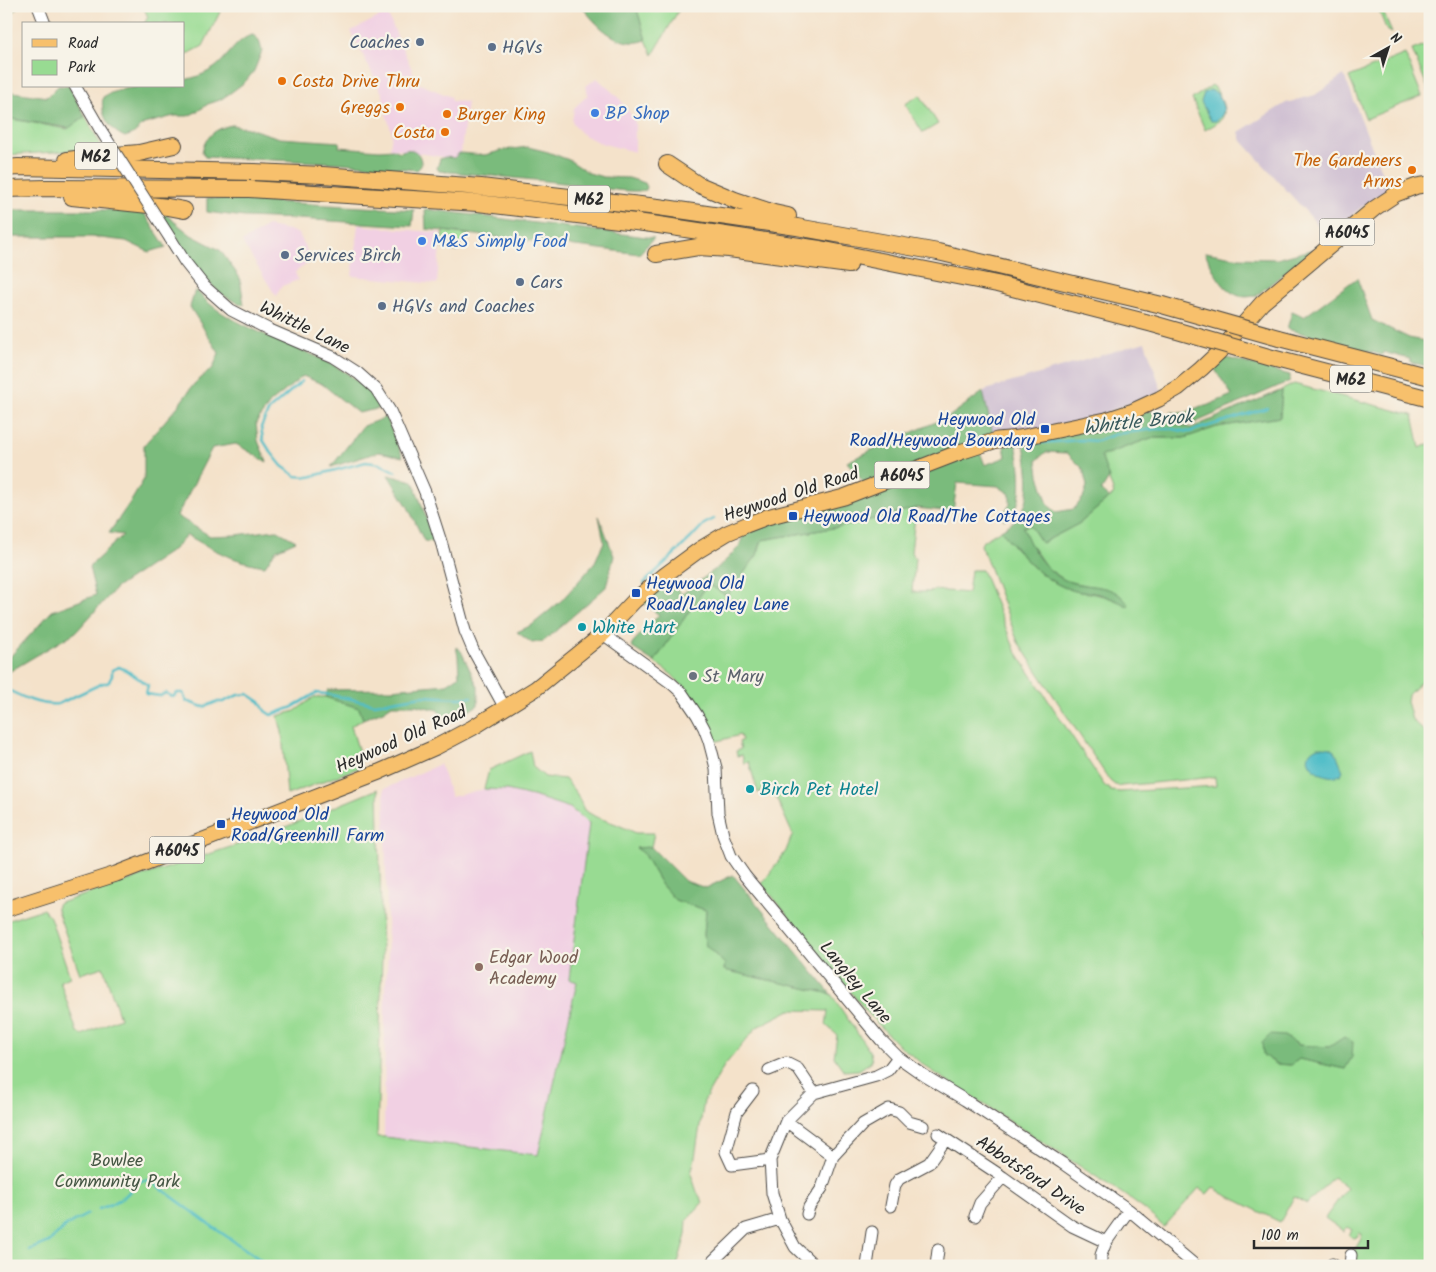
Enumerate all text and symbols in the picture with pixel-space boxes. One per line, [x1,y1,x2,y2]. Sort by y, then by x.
legend [22,22,185,88]
north arrow [1364,22,1414,72]
text: N [1385,27,1406,50]
place label: Coaches [349,29,410,58]
text: Road [68,32,99,56]
place label: HGVs [502,34,543,63]
marker: Coaches [414,36,426,48]
marker: HGVs [486,41,498,53]
text: Park [68,56,96,80]
place label: Costa Drive Thru [292,68,420,97]
marker: Costa Drive Thru [276,75,288,87]
place label: Greggs [340,94,390,123]
place label: BP Shop [605,100,670,129]
marker: Greggs [394,101,406,113]
place label: Burger King [457,101,546,130]
marker: BP Shop [589,107,601,119]
marker: Burger King [441,108,453,120]
place label: Costa [393,119,435,148]
marker: Costa [439,126,451,138]
road number: M62 [75,142,117,170]
place label: The Gardeners Arms [1294,147,1402,197]
marker: The Gardeners Arms [1406,164,1418,176]
road number: M62 [568,185,610,212]
road number: A6045 [1320,218,1374,246]
place label: M&S Simply Food [432,228,568,257]
marker: M&S Simply Food [416,235,428,247]
place label: Services Birch [295,242,401,271]
marker: Services Birch [279,249,291,261]
place label: Cars [530,269,563,298]
marker: Cars [514,276,526,288]
place label: HGVs and Coaches [392,293,535,322]
street label: Whittle Lane [254,294,355,363]
marker: HGVs and Coaches [376,300,388,312]
road number: M62 [1330,366,1372,392]
water label: Whittle Brook [1082,402,1197,444]
place label: Heywood Old Road/Heywood Boundary [850,406,1036,456]
marker: Heywood Old Road/Heywood Boundary [1039,423,1051,435]
street label: Heywood Old Road [720,460,864,531]
road number: A6045 [874,462,930,488]
place label: Heywood Old Road/The Cottages [803,503,1051,532]
marker: Heywood Old Road/The Cottages [787,510,799,522]
place label: Heywood Old Road/Langley Lane [646,570,789,620]
marker: Heywood Old Road/Langley Lane [630,587,642,599]
place label: White Hart [592,614,677,643]
marker: White Hart [576,621,588,633]
place label: St Mary [703,663,764,692]
marker: St Mary [687,670,699,682]
street label: Heywood Old Road [331,698,473,782]
place label: Birch Pet Hotel [760,776,879,805]
marker: Birch Pet Hotel [744,783,756,795]
place label: Heywood Old Road/Greenhill Farm [231,801,384,851]
marker: Heywood Old Road/Greenhill Farm [215,818,227,830]
road number: A6045 [150,836,204,864]
street label: Langley Lane [811,935,898,1031]
place label: Edgar Wood Academy [489,944,579,994]
marker: Edgar Wood Academy [473,961,485,973]
street label: Abbotsford Drive [969,1129,1091,1224]
park label: Bowlee Community Park [54,1147,180,1197]
scale bar [1254,1217,1367,1249]
text: 100 m [1261,1224,1299,1248]

